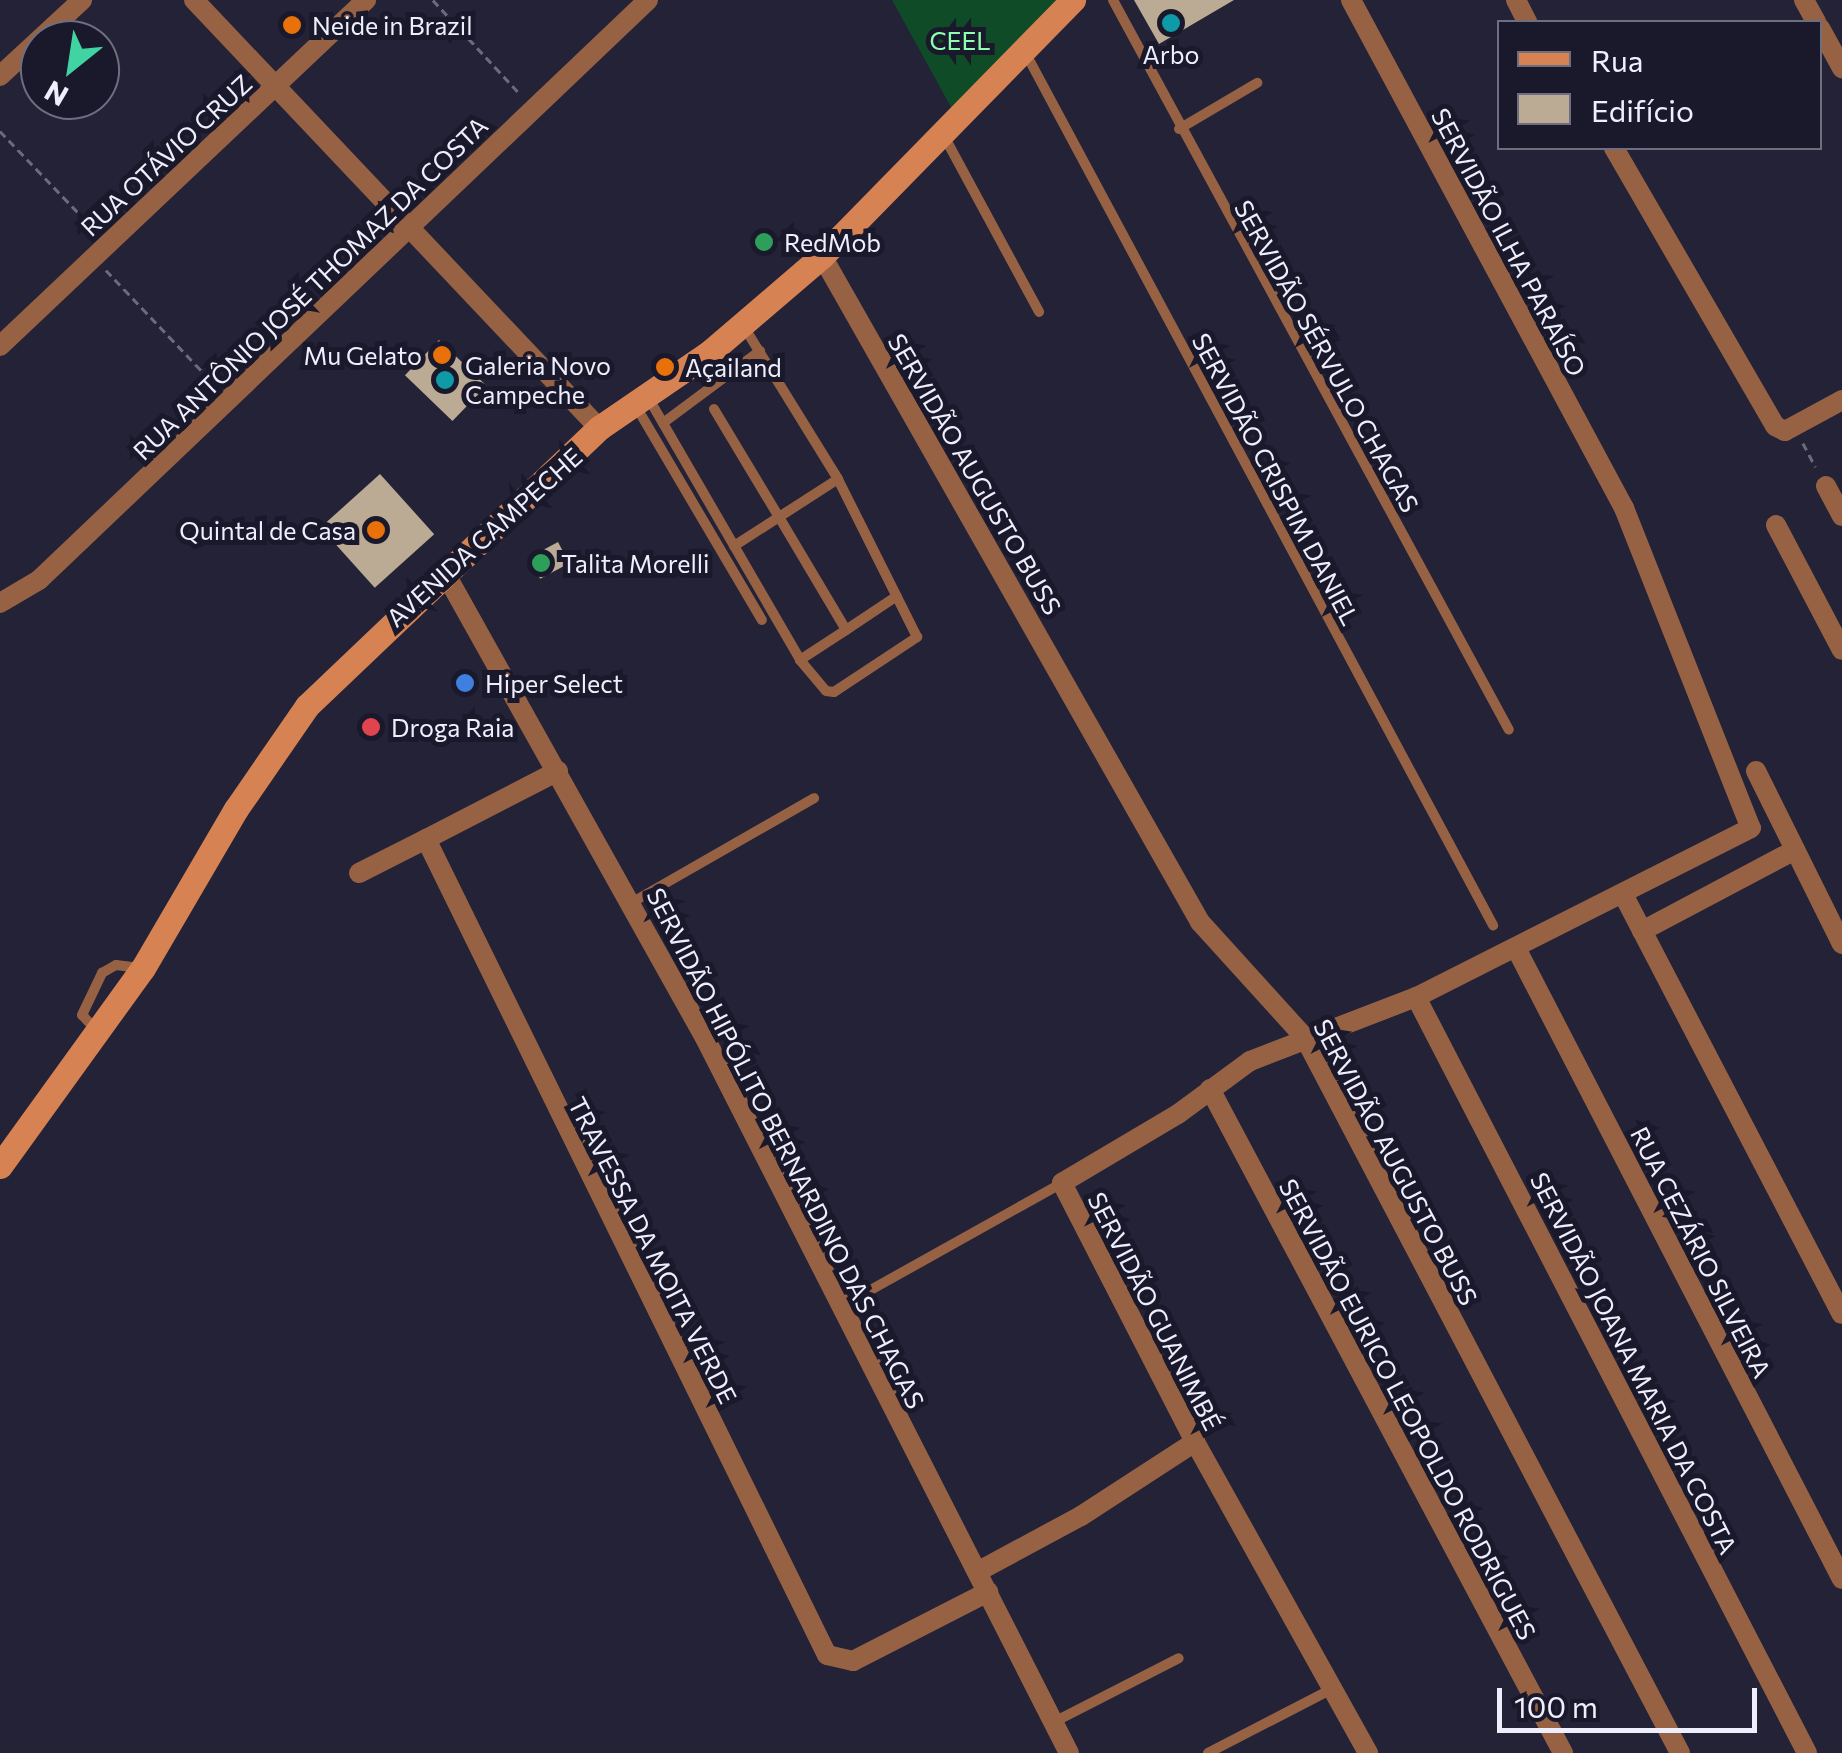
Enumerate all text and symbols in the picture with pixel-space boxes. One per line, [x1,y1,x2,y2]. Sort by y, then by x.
place label: Neide in Brazil [312,10,473,40]
marker: Arbo [1160,12,1182,34]
marker: Neide in Brazil [281,14,303,36]
north arrow [20,20,120,120]
legend [1497,20,1822,150]
park label: CEEL [929,25,991,55]
place label: Arbo [1143,39,1199,69]
text: Rua [1591,41,1643,78]
street label: RUA OTÁVIO CRUZ [74,68,258,242]
text: N [38,74,74,114]
text: Edifício [1591,91,1694,128]
street label: SERVIDÃO ILHA PARAÍSO [1426,103,1592,381]
street label: RUA ANTÔNIO JOSÉ THOMAZ DA COSTA [127,110,493,466]
street label: SERVIDÃO SÉRVULO CHAGAS [1229,195,1425,517]
place label: RedMob [784,227,881,257]
marker: RedMob [753,231,775,253]
street label: SERVIDÃO AUGUSTO BUSS [882,328,1068,620]
street label: SERVIDÃO CRISPIM DANIEL [1186,328,1366,630]
place label: Mu Gelato [303,340,422,370]
marker: Mu Gelato [431,344,453,366]
place label: Galeria Novo Campeche [465,351,611,410]
place label: Açailand [685,352,782,382]
marker: Açailand [654,356,676,378]
marker: Galeria Novo Campeche [434,369,456,391]
street label: AVENIDA CAMPECHE [380,441,588,633]
place label: Quintal de Casa [179,515,356,545]
marker: Quintal de Casa [365,519,387,541]
place label: Talita Morelli [561,548,710,578]
marker: Talita Morelli [530,552,552,574]
place label: Hiper Select [485,668,623,698]
marker: Hiper Select [454,672,476,694]
place label: Droga Raia [391,712,514,742]
marker: Droga Raia [360,716,382,738]
street label: SERVIDÃO HIPÓLITO BERNARDINO DAS CHAGAS [641,883,931,1413]
street label: SERVIDÃO AUGUSTO BUSS [1308,1014,1484,1310]
street label: TRAVESSA DA MOITA VERDE [562,1092,744,1408]
street label: RUA CEZÁRIO SILVEIRA [1625,1121,1777,1383]
street label: SERVIDÃO JOANA MARIA DA COSTA [1524,1167,1744,1559]
street label: SERVIDÃO EURICO LEOPOLDO RODRIGUES [1273,1174,1543,1644]
street label: SERVIDÃO GUANIMBÉ [1082,1187,1228,1435]
scale bar [1502,1668,1762,1730]
text: 100 m [1514,1687,1598,1724]

